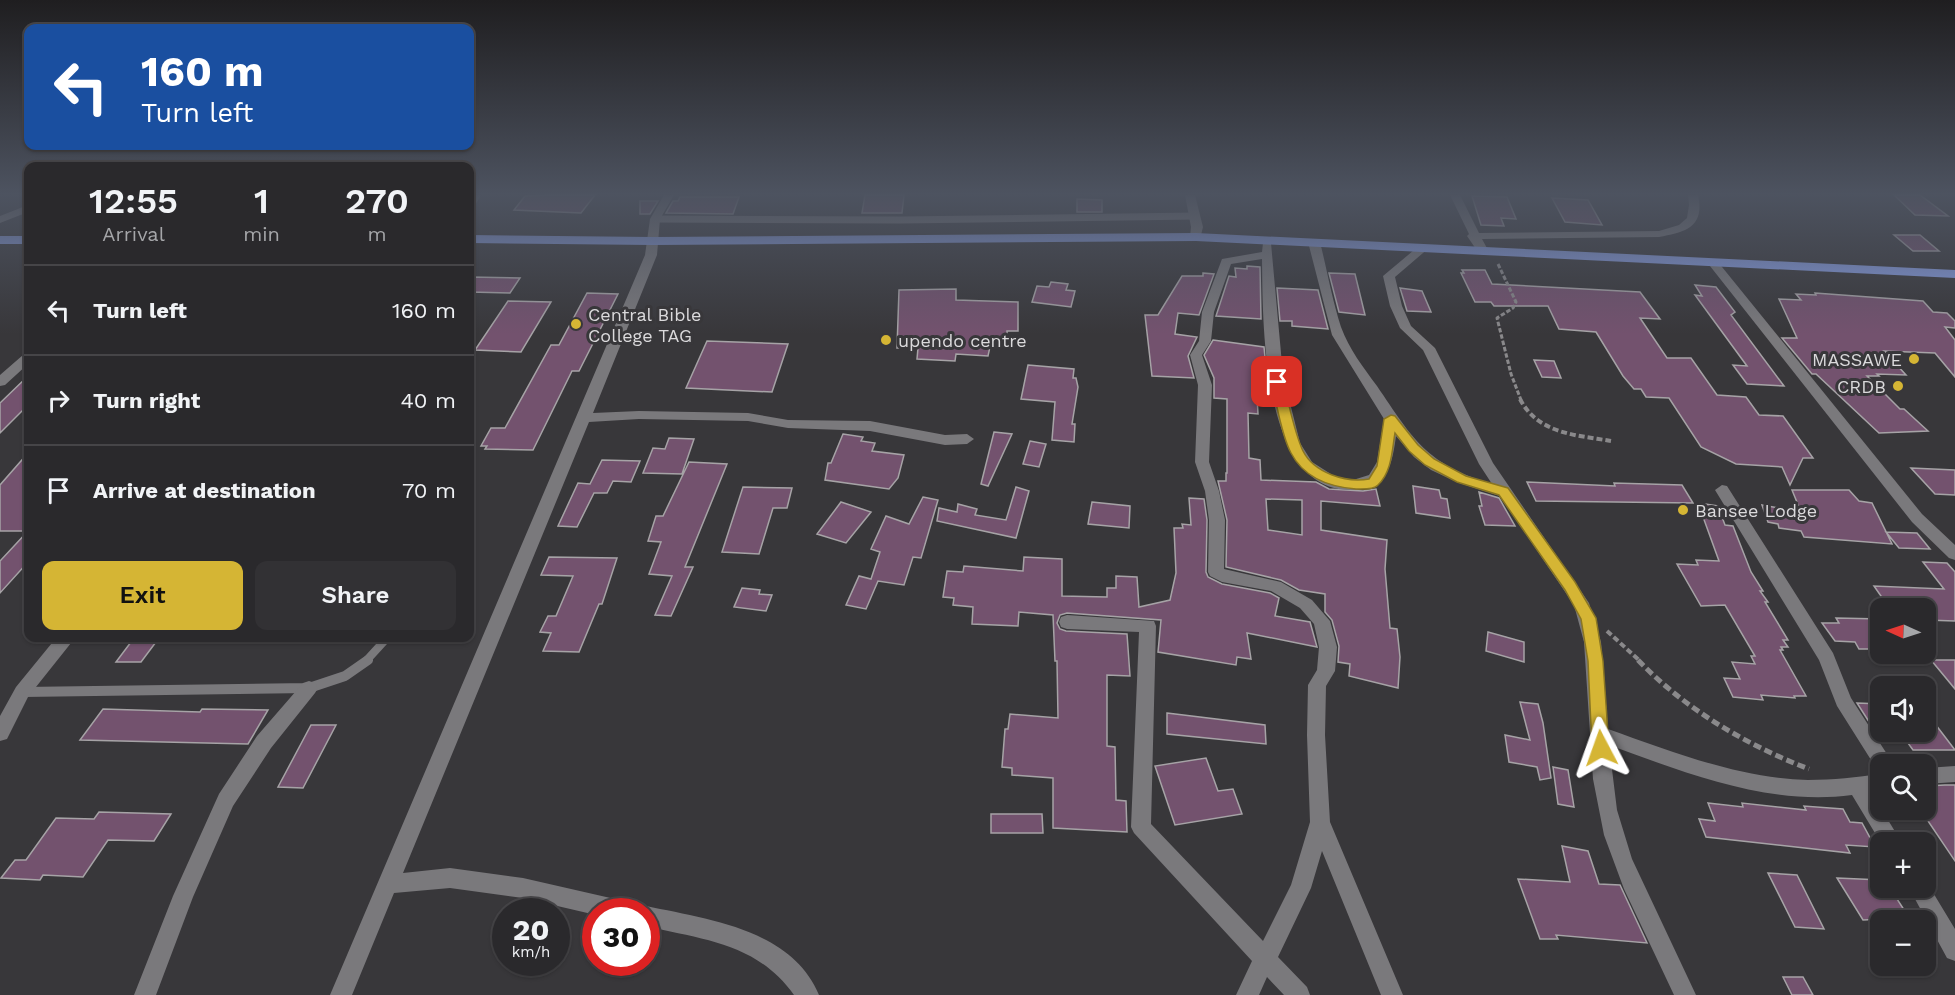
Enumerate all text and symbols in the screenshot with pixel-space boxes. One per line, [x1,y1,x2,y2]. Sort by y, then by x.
text: 160 m [141,47,264,96]
icon: left [42,48,120,126]
text: Turn left [141,97,253,129]
text: 12:55 [89,180,178,222]
text: 1 [254,180,269,222]
text: 270 [345,180,409,222]
text: Arrival [102,222,165,246]
text: min [243,222,280,246]
text: m [367,222,386,246]
icon: left [42,294,75,327]
text: Turn left [93,298,187,323]
text: 160 m [392,298,456,323]
place label: Central Bible College TAG [588,304,701,346]
marker: Central Bible College TAG [569,317,583,331]
place label: upendo centre [898,330,1027,351]
marker: upendo centre [879,333,893,347]
place label: MASSAWE [1812,349,1902,370]
marker: MASSAWE [1907,352,1921,366]
pin [1251,356,1302,407]
icon: arrive [1260,365,1293,398]
place label: CRDB [1837,376,1886,397]
marker: CRDB [1891,379,1905,393]
icon: right [42,384,75,417]
text: Turn right [93,388,200,413]
text: 40 m [400,388,456,413]
icon: arrive [42,474,75,507]
text: Arrive at destination [93,478,316,503]
text: 70 m [402,478,456,503]
place label: Bansee Lodge [1695,500,1817,521]
marker: Bansee Lodge [1676,503,1690,517]
button: Exit [42,561,243,630]
button: Share [255,561,456,630]
north arrow [1870,598,1936,664]
map controls [1870,598,1936,976]
button: sound [1870,676,1936,742]
position arrow [1569,716,1633,780]
button: search [1870,754,1936,820]
button: + [1870,832,1936,898]
speed limit sign: 30 [582,898,660,976]
button: − [1870,910,1936,976]
text: 20 [512,912,550,947]
text: km/h [512,943,550,961]

